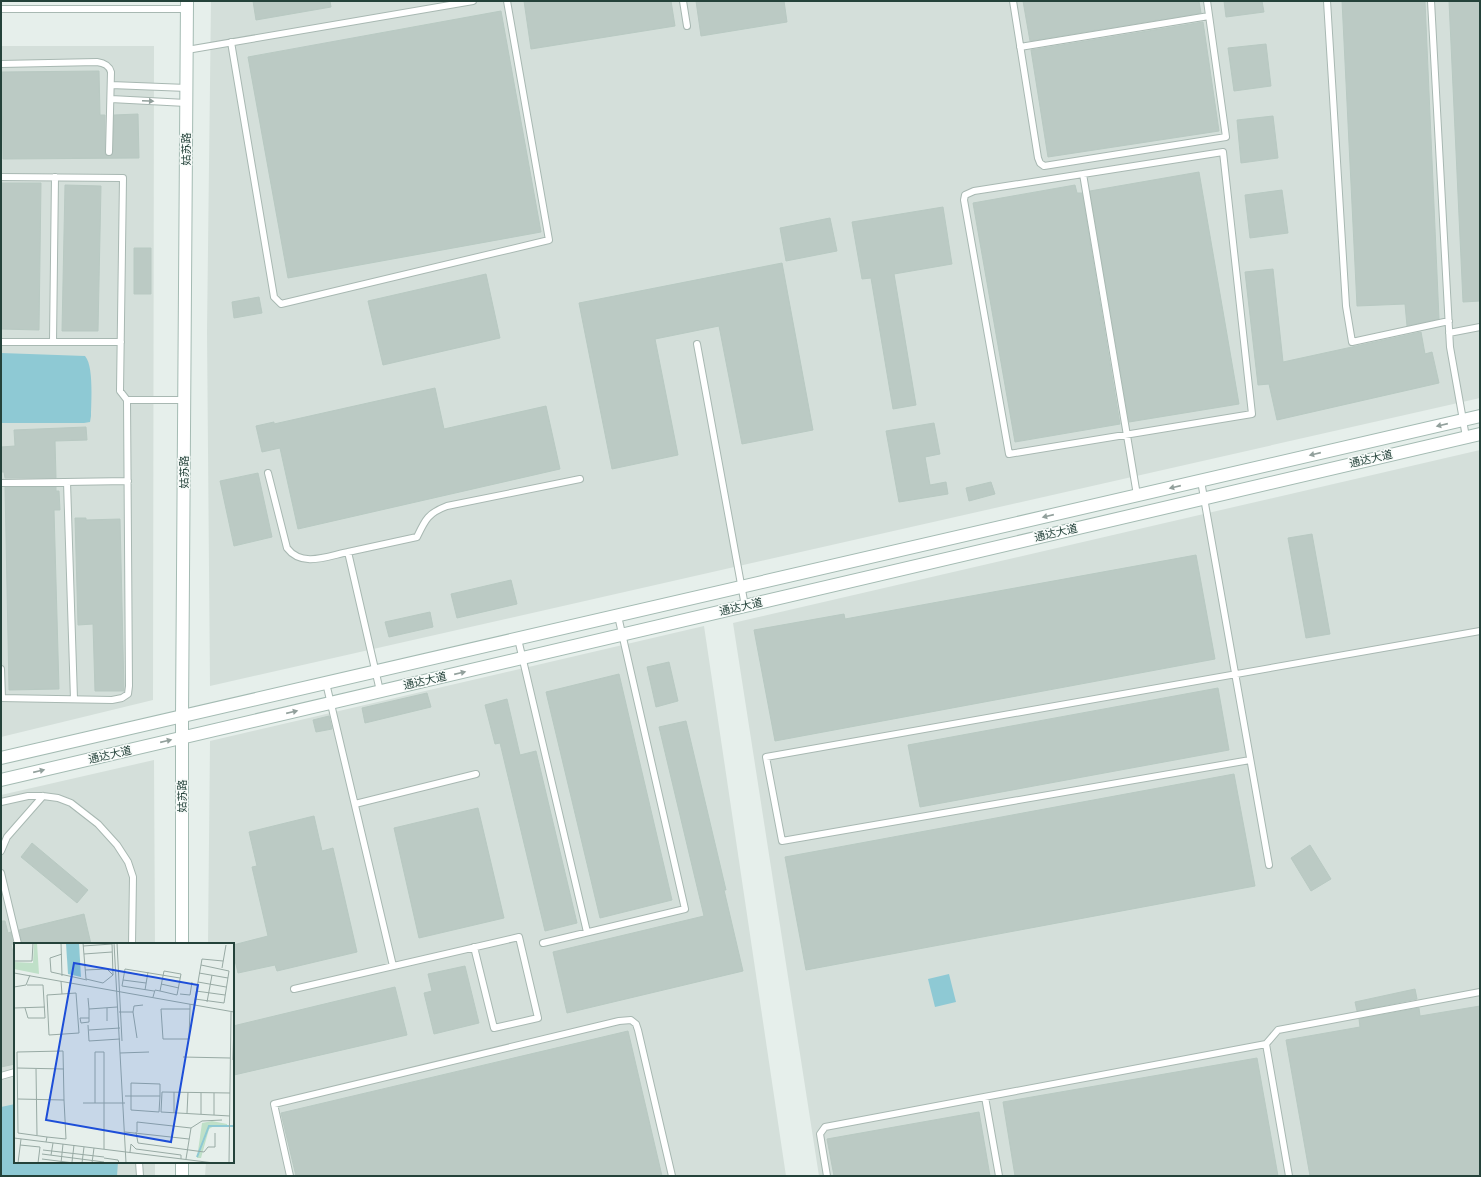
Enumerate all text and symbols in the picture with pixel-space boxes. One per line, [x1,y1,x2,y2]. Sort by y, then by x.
one-way arrow [142,98,155,104]
street label: 姑苏路 [180,133,192,166]
one-way arrow [1436,422,1448,428]
street label: 通达大道 [1348,448,1394,469]
one-way arrow [1309,452,1322,458]
street label: 姑苏路 [178,456,190,489]
one-way arrow [1169,484,1181,490]
one-way arrow [1042,513,1054,519]
street label: 通达大道 [1033,522,1079,543]
street label: 通达大道 [718,596,764,617]
one-way arrow [453,669,466,675]
street label: 通达大道 [402,670,448,691]
one-way arrow [286,708,298,714]
one-way arrow [159,738,172,744]
street label: 通达大道 [87,744,133,765]
one-way arrow [33,768,45,774]
street label: 姑苏路 [176,780,188,813]
inset map [14,943,234,1163]

